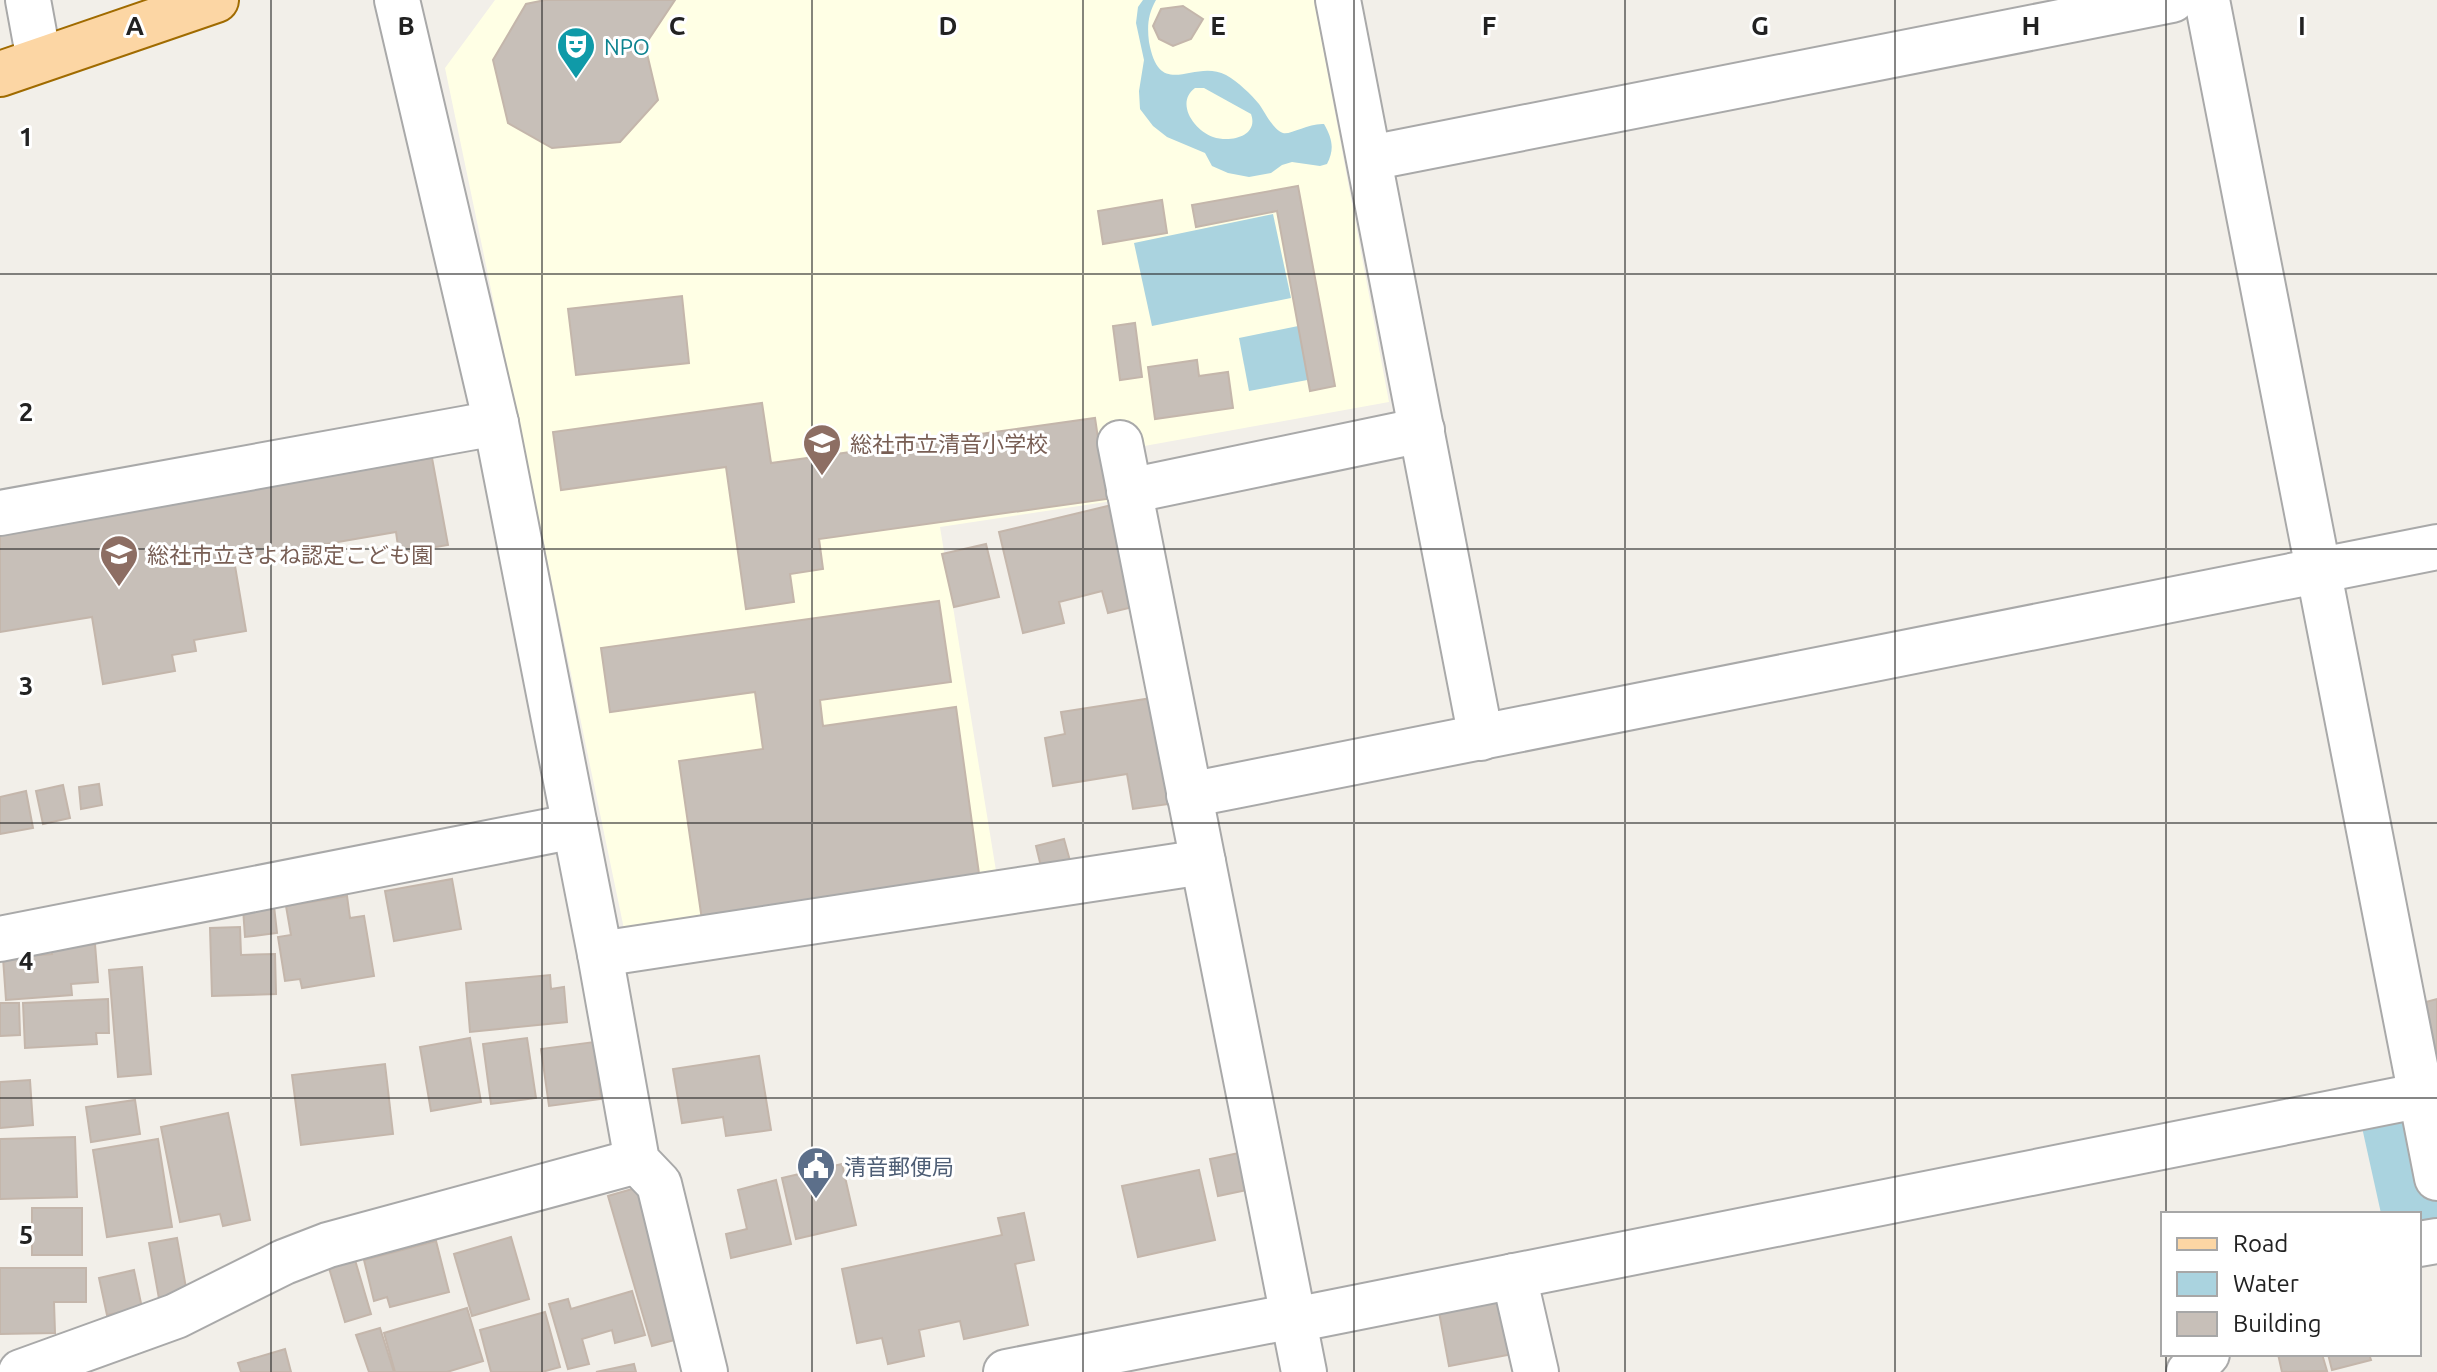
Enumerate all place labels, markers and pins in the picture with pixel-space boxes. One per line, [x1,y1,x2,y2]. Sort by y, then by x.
theatre icon: NPO [555,25,597,80]
place label: NPO [604,34,650,59]
school or university icon: 総社市立清音小学校 [801,422,843,477]
place label: 総社市立清音小学校 [850,431,1048,456]
school or university icon: 総社市立きよね認定こども園 [98,533,140,588]
place label: 総社市立きよね認定こども園 [147,542,433,567]
public building icon: 清音郵便局 [795,1145,837,1200]
place label: 清音郵便局 [844,1154,954,1179]

